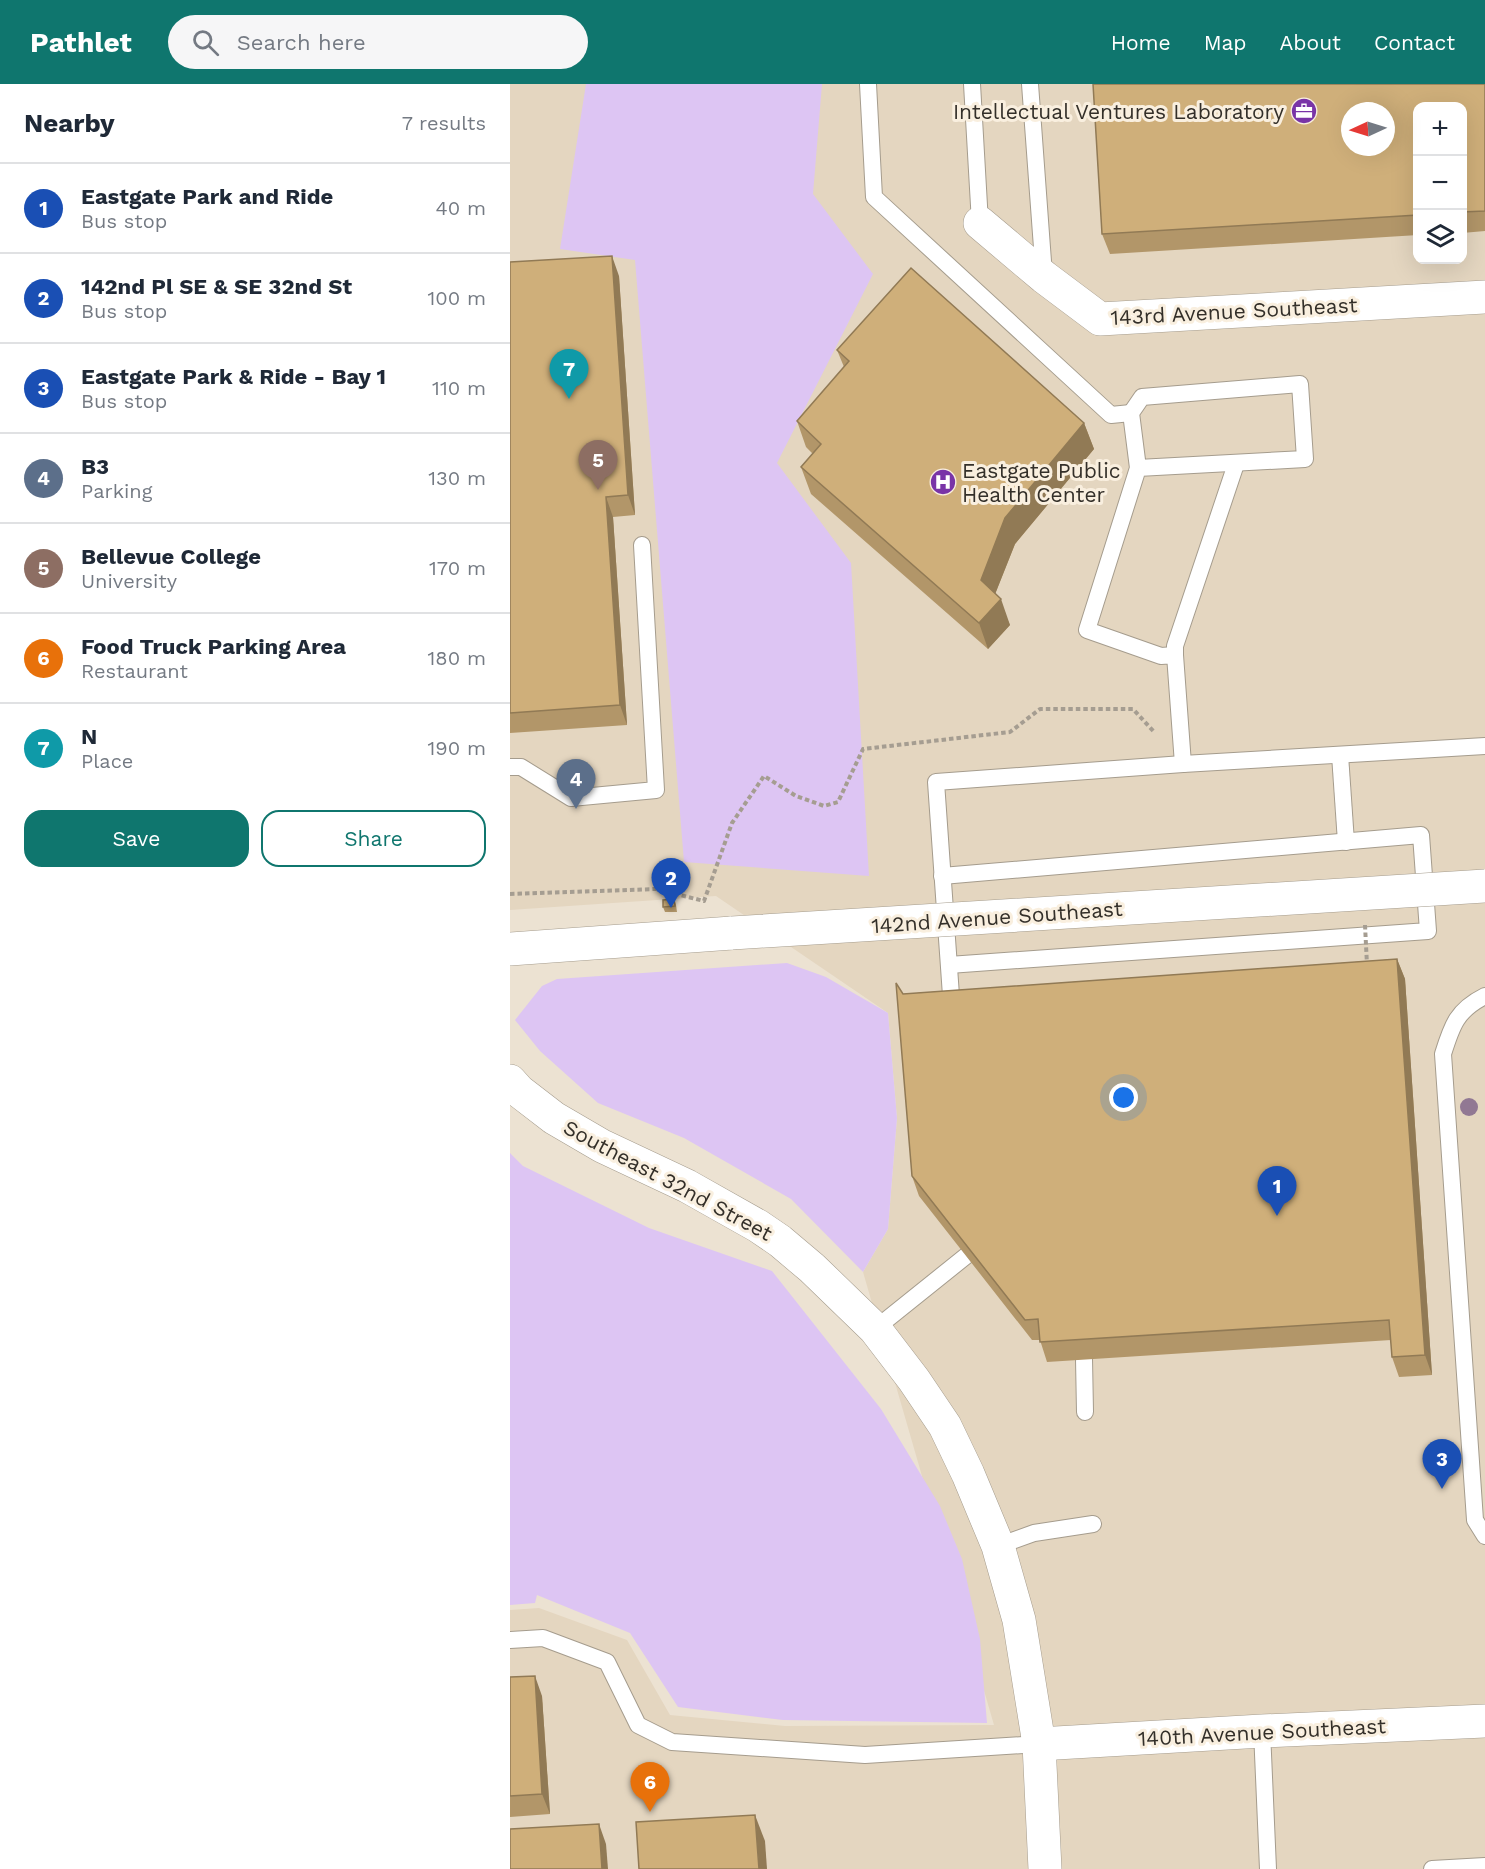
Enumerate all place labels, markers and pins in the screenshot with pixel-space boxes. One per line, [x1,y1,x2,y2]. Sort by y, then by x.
office icon: Intellectual Ventures Laboratory [1289,96,1319,126]
place label: Intellectual Ventures Laboratory [953,99,1284,124]
pin: 7 [550,350,588,399]
pin: 5 [578,440,617,490]
place label: Eastgate Public Health Center [962,458,1121,507]
hospital icon: Eastgate Public Health Center [928,467,958,497]
pin: 4 [556,760,596,809]
pin: 2 [652,858,690,908]
pin: 1 [1258,1166,1296,1216]
pin: 3 [1422,1440,1462,1489]
pin: 6 [630,1762,670,1812]

